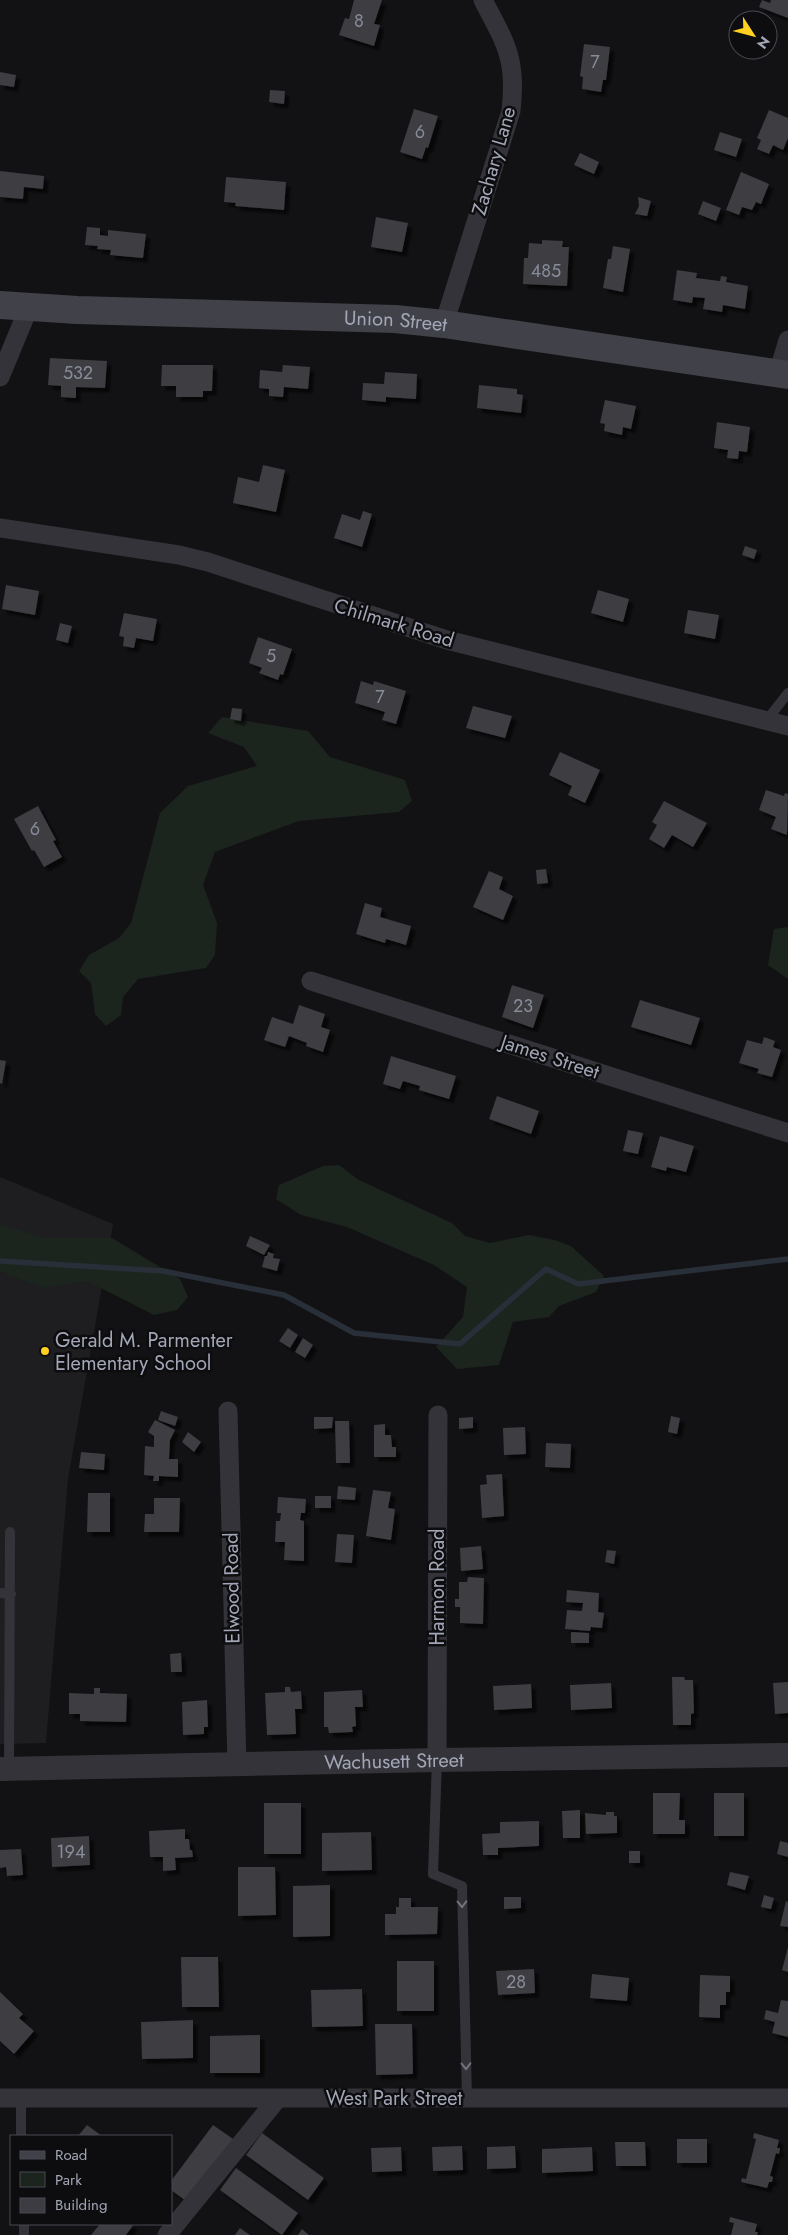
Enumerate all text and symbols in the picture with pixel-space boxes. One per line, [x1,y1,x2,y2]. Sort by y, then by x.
house number: 8 [354,8,364,34]
north arrow [728,10,778,60]
text: N [752,32,775,53]
house number: 7 [590,49,600,75]
street label: Zachary Lane [465,103,523,219]
house number: 6 [415,119,425,145]
house number: 485 [531,258,561,284]
street label: Union Street [344,303,449,339]
house number: 532 [63,360,93,386]
street label: Chilmark Road [330,591,458,655]
house number: 5 [266,643,276,669]
house number: 7 [375,684,385,710]
house number: 6 [30,816,40,842]
house number: 23 [513,993,533,1019]
street label: James Street [494,1027,603,1087]
place label: Gerald M. Parmenter Elementary School [55,1326,233,1378]
marker: Gerald M. Parmenter Elementary School [39,1345,51,1357]
street label: Harmon Road [423,1529,452,1645]
street label: Elwood Road [217,1532,247,1644]
street label: Wachusett Street [324,1745,464,1777]
house number: 194 [57,1839,85,1865]
one-way arrow [457,1900,467,1908]
house number: 28 [506,1969,526,1995]
one-way arrow [461,2062,471,2070]
street label: West Park Street [326,2084,463,2113]
legend [10,2135,172,2225]
text: Road [55,2144,87,2166]
text: Park [55,2169,82,2191]
text: Building [55,2194,107,2216]

